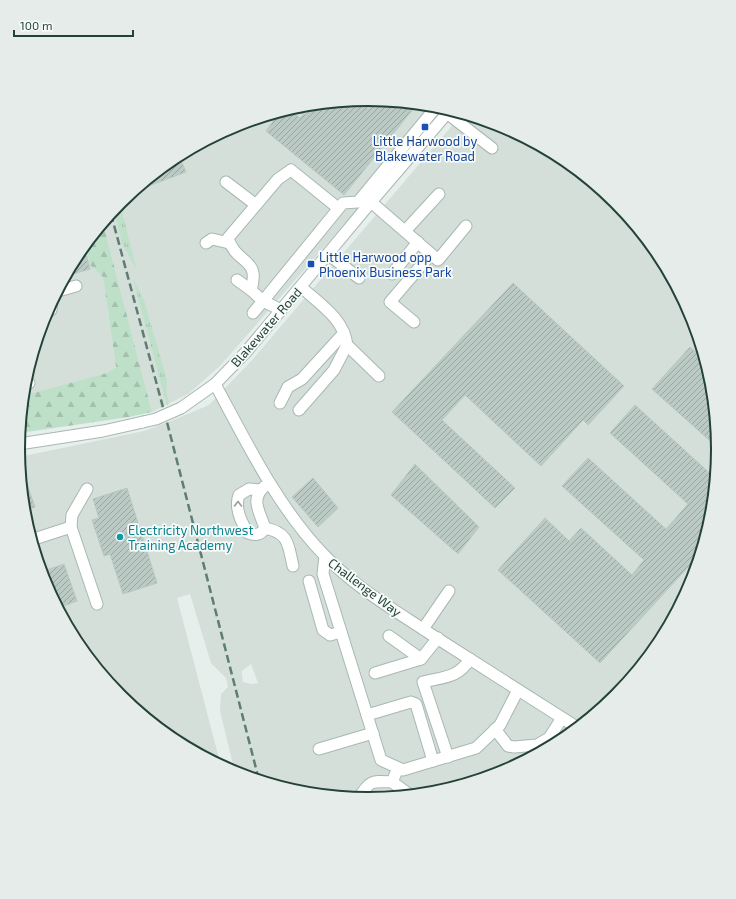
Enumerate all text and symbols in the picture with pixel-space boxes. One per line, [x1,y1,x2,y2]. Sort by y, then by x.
scale bar [14,12,133,38]
text: 100 m [20,18,52,32]
marker: Little Harwood by Blakewater Road [420,122,430,132]
place label: Little Harwood by Blakewater Road [373,133,477,164]
place label: Little Harwood opp Phoenix Business Park [319,249,452,280]
marker: Little Harwood opp Phoenix Business Park [306,259,316,269]
street label: Blakewater Road [227,284,305,370]
one-way arrow [234,501,242,507]
place label: Electricity Northwest Training Academy [128,522,253,553]
marker: Electricity Northwest Training Academy [115,532,125,542]
street label: Challenge Way [325,554,405,620]

